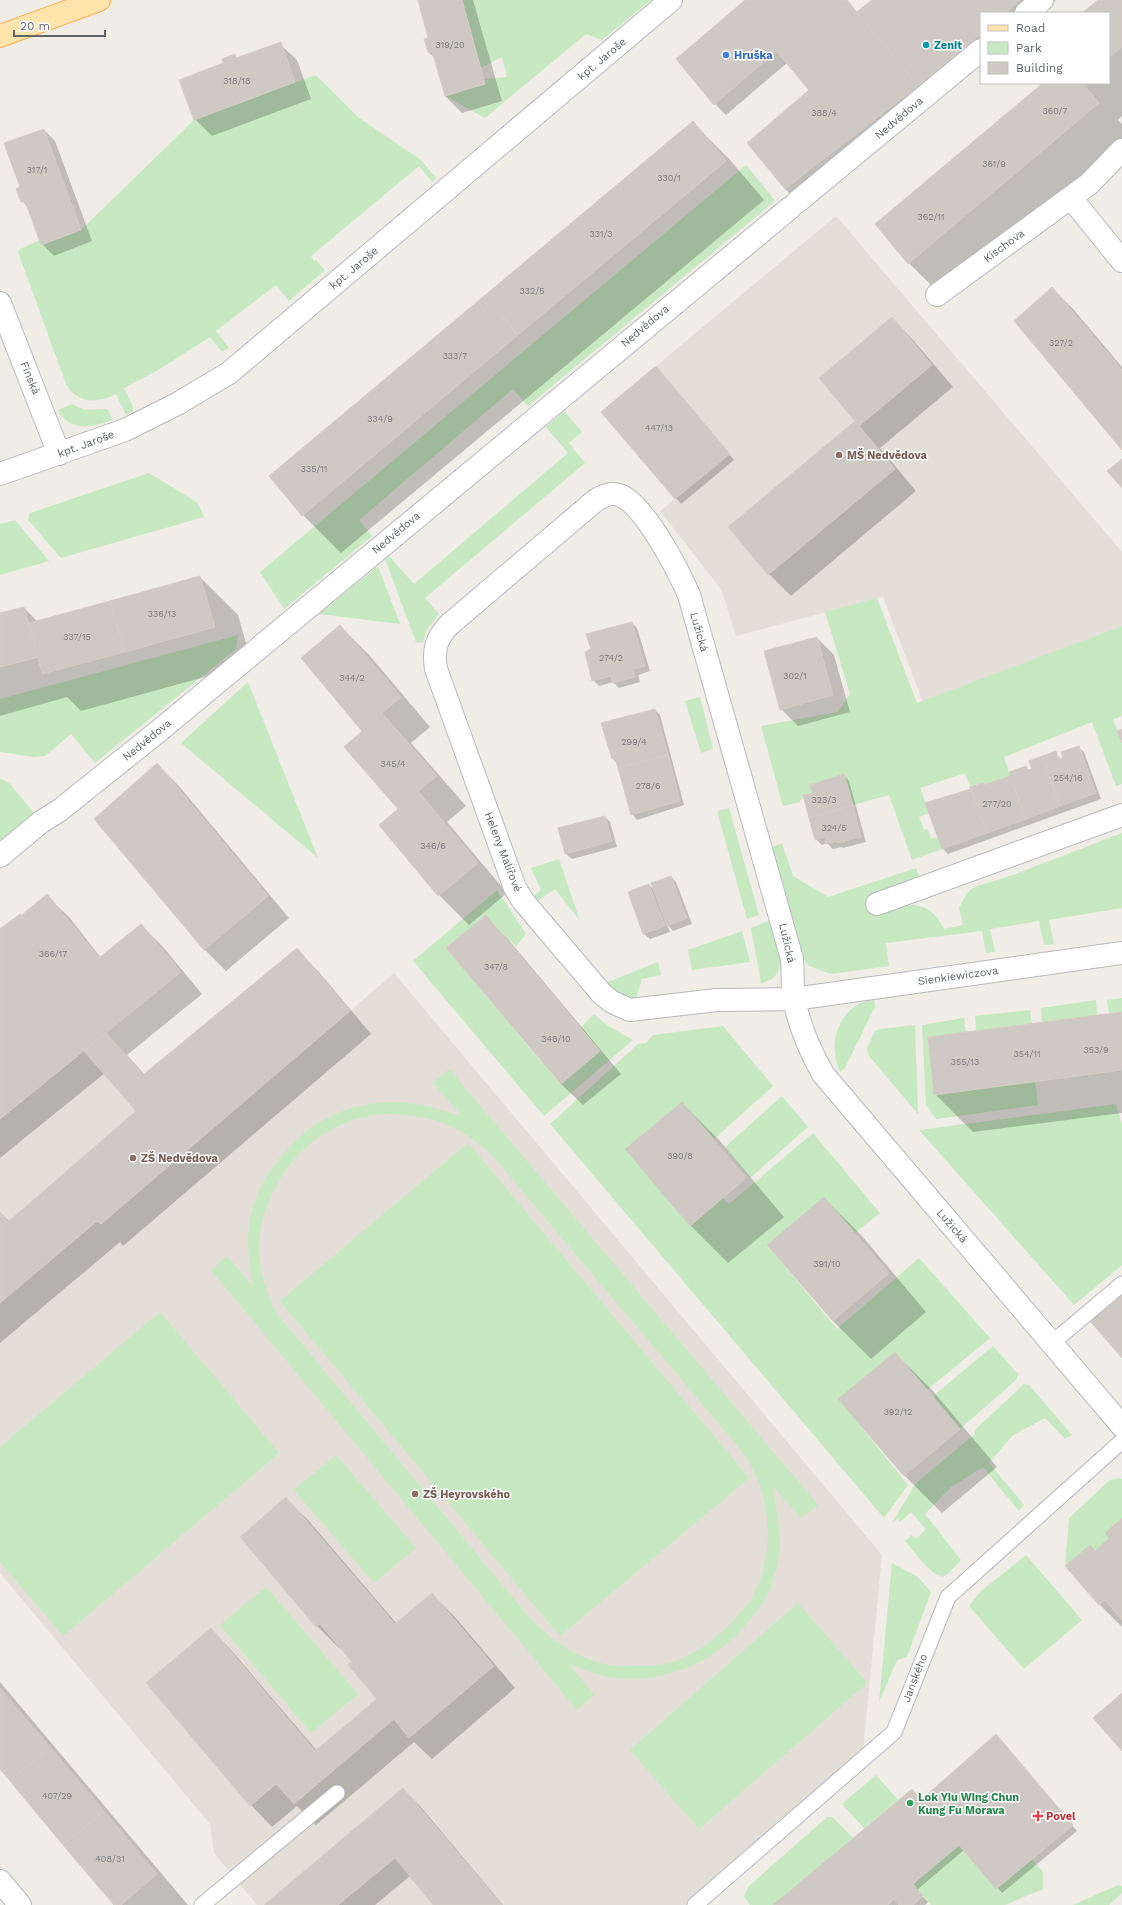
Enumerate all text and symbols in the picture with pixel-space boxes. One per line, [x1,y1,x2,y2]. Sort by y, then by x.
scale bar [14,12,105,38]
legend [980,12,1110,84]
text: 20 m [20,19,50,33]
text: Road [1016,21,1045,35]
street label: kpt. Jaroše [575,35,629,83]
place label: Zenit [934,39,962,52]
house number: 319/20 [436,40,465,50]
marker: Zenit [921,40,931,50]
text: Park [1016,41,1042,55]
place label: Hruška [734,49,773,62]
marker: Hruška [721,50,731,60]
text: Building [1016,61,1063,75]
house number: 318/18 [223,76,251,86]
street label: Nedvědova [872,94,926,142]
house number: 360/7 [1042,106,1068,116]
house number: 388/4 [811,108,837,118]
house number: 361/9 [982,159,1006,169]
house number: 317/1 [27,165,47,175]
house number: 330/1 [657,173,681,183]
house number: 362/11 [918,212,944,222]
street label: Kischova [981,227,1027,265]
house number: 331/3 [589,229,613,239]
street label: kpt. Jaroše [327,244,381,292]
house number: 332/5 [520,286,544,296]
street label: Nedvědova [618,302,672,350]
house number: 327/2 [1049,338,1073,348]
house number: 333/7 [443,351,467,361]
street label: Finská [17,360,43,396]
house number: 334/9 [367,414,393,424]
house number: 447/13 [645,423,673,433]
street label: kpt. Jaroše [56,428,116,460]
place label: MŠ Nedvědova [847,448,928,462]
marker: MŠ Nedvědova [834,450,844,460]
house number: 335/11 [301,464,327,474]
street label: Nedvědova [369,509,423,557]
house number: 336/13 [148,609,176,619]
street label: Lužická [687,611,711,653]
house number: 337/15 [63,632,91,642]
house number: 274/2 [599,653,623,663]
house number: 302/1 [783,671,807,681]
house number: 344/2 [339,673,365,683]
street label: Nedvědova [120,717,174,763]
house number: 299/4 [621,737,647,747]
house number: 345/4 [380,759,406,769]
house number: 254/16 [1054,773,1082,783]
house number: 278/6 [636,781,660,791]
house number: 323/3 [812,795,836,805]
house number: 277/20 [982,799,1012,809]
street label: Heleny Malířové [482,810,524,894]
house number: 324/5 [822,823,846,833]
house number: 346/6 [420,841,446,851]
street label: Lužická [776,922,798,964]
house number: 366/17 [39,949,67,959]
house number: 347/8 [484,962,508,972]
street label: Sienkiewiczova [917,964,999,988]
house number: 348/10 [541,1034,571,1044]
house number: 353/9 [1083,1045,1109,1055]
house number: 354/11 [1014,1049,1040,1059]
house number: 355/13 [951,1057,979,1067]
place label: ZŠ Nedvědova [141,1151,218,1165]
house number: 390/8 [667,1151,693,1161]
marker: ZŠ Nedvědova [128,1153,138,1163]
street label: Lužická [934,1206,970,1246]
house number: 391/10 [813,1259,841,1269]
house number: 392/12 [884,1407,912,1417]
place label: ZŠ Heyrovského [423,1487,511,1501]
marker: ZŠ Heyrovského [410,1489,420,1499]
street label: Janského [900,1652,930,1704]
house number: 407/29 [42,1791,72,1801]
place label: Lok Yiu Wing Chun Kung Fu Morava [918,1791,1019,1817]
marker: Lok Yiu Wing Chun Kung Fu Morava [905,1798,915,1808]
place label: Povel [1046,1810,1076,1823]
marker: Povel [1033,1811,1043,1821]
house number: 408/31 [95,1854,125,1864]

